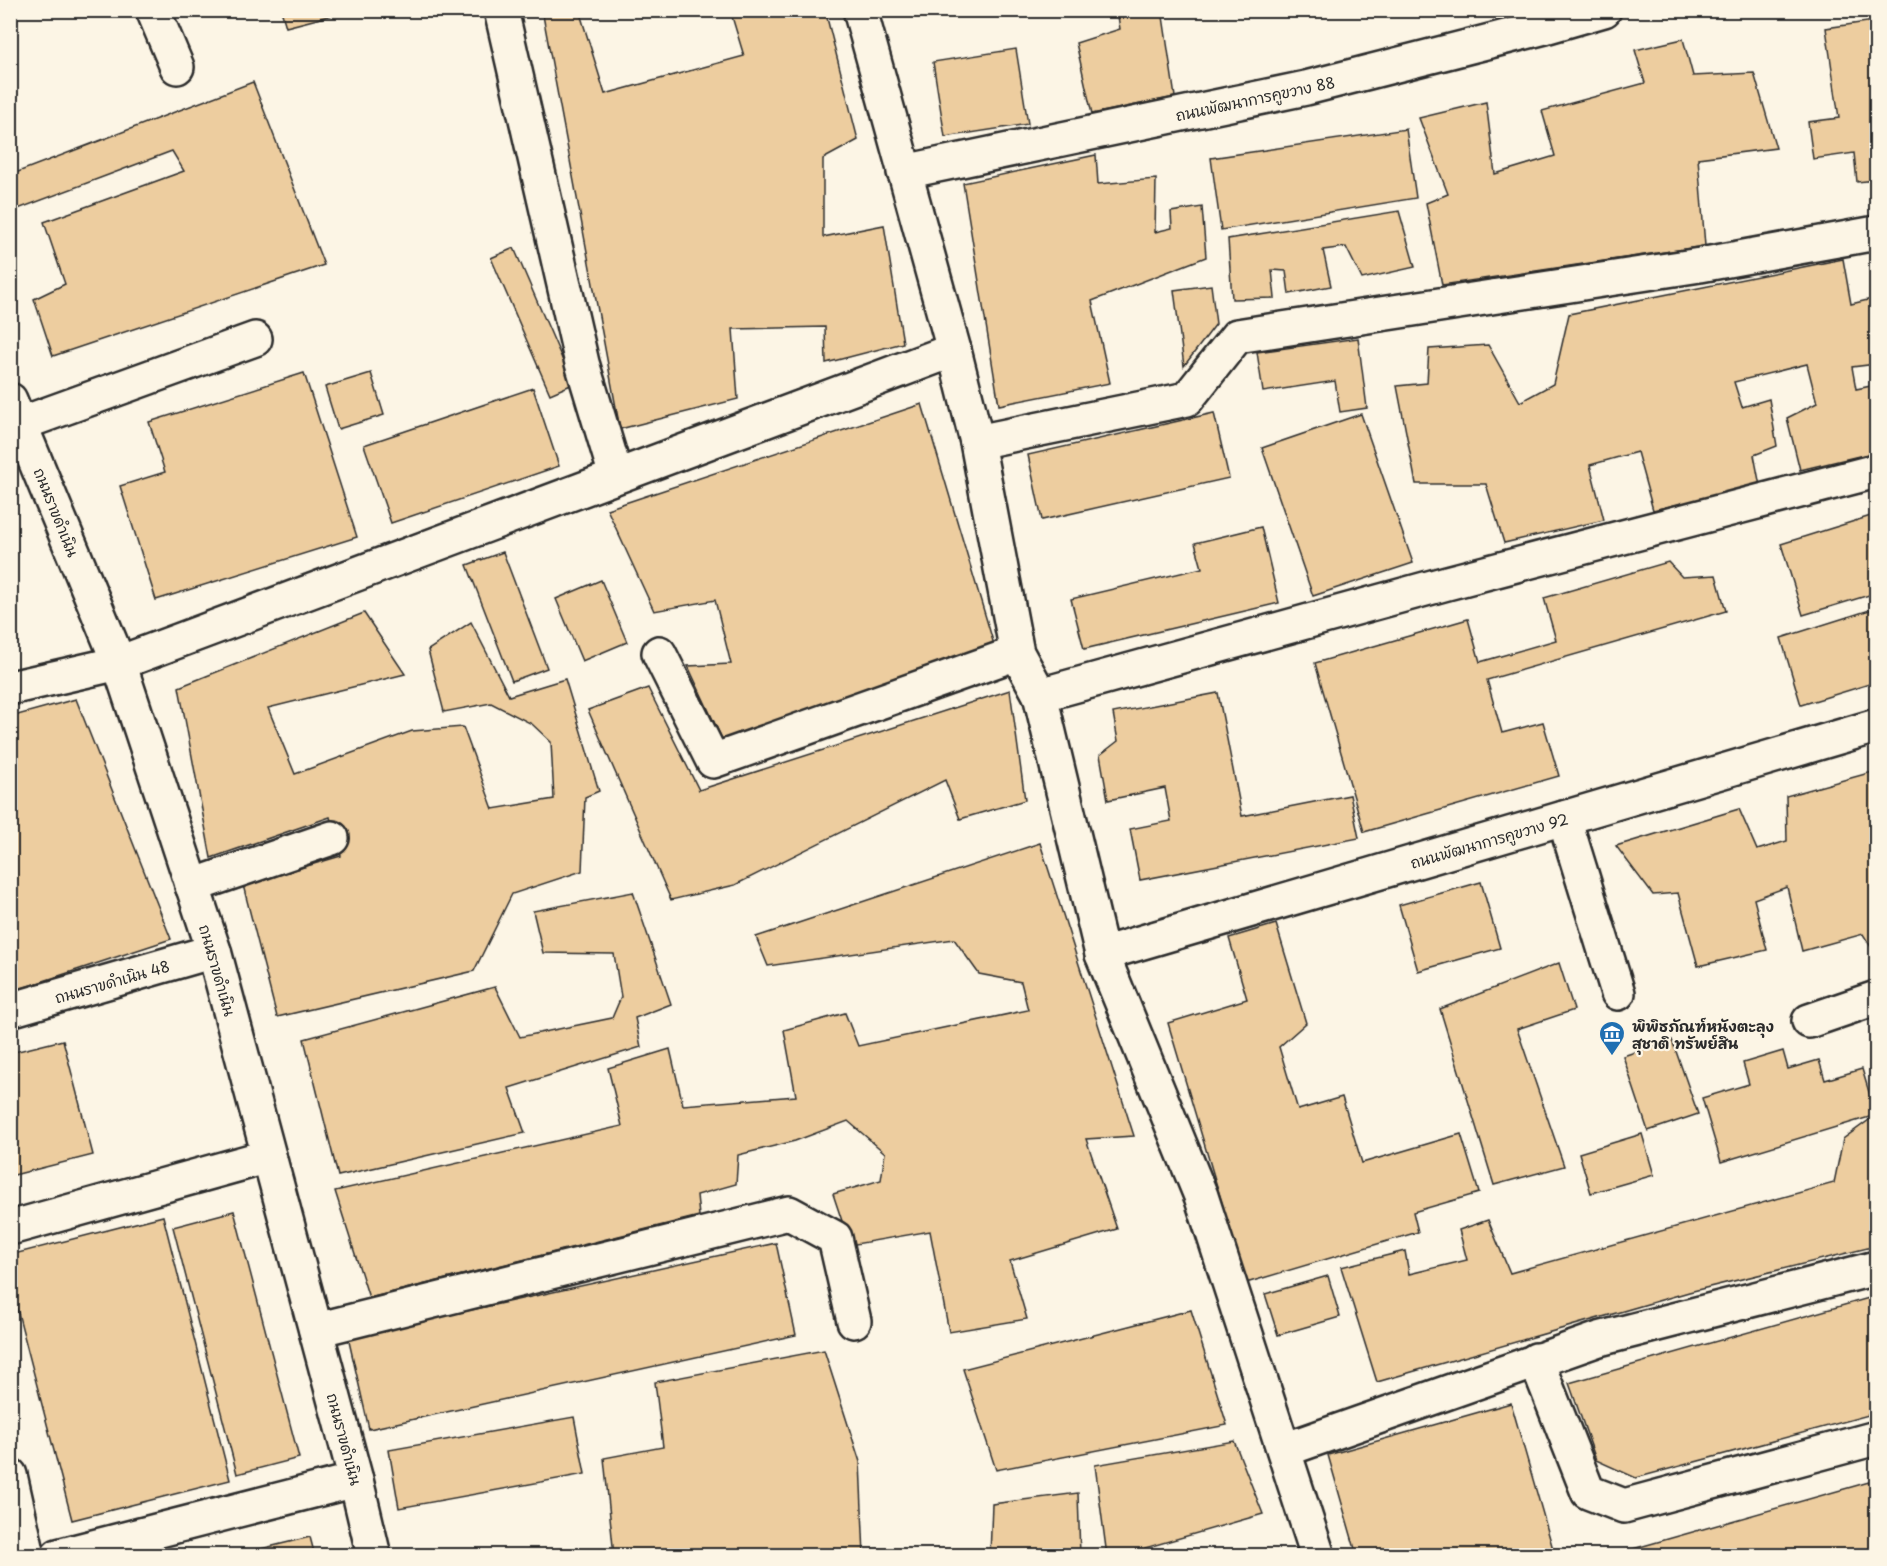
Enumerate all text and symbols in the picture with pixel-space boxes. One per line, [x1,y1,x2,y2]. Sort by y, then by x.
street label: ถนนพัฒนาการคูขวาง 88 [1173,70,1337,127]
street label: ถนนราขดำเนิน [29,464,85,560]
street label: ถนนพัฒนาการคูขวาง 92 [1407,806,1571,875]
street label: ถนนราขดำเนิน [194,921,242,1019]
street label: ถนนราขดำเนิน 48 [52,954,172,1008]
place label: พิพิธภัณฑ์หนังตะลุง สุชาติ ทรัพย์สิน [1632,1014,1774,1055]
museum icon: พิพิธภัณฑ์หนังตะลุง สุชาติ ทรัพย์สิน [1597,1019,1627,1057]
street label: ถนนราขดำเนิน [322,1390,368,1488]

